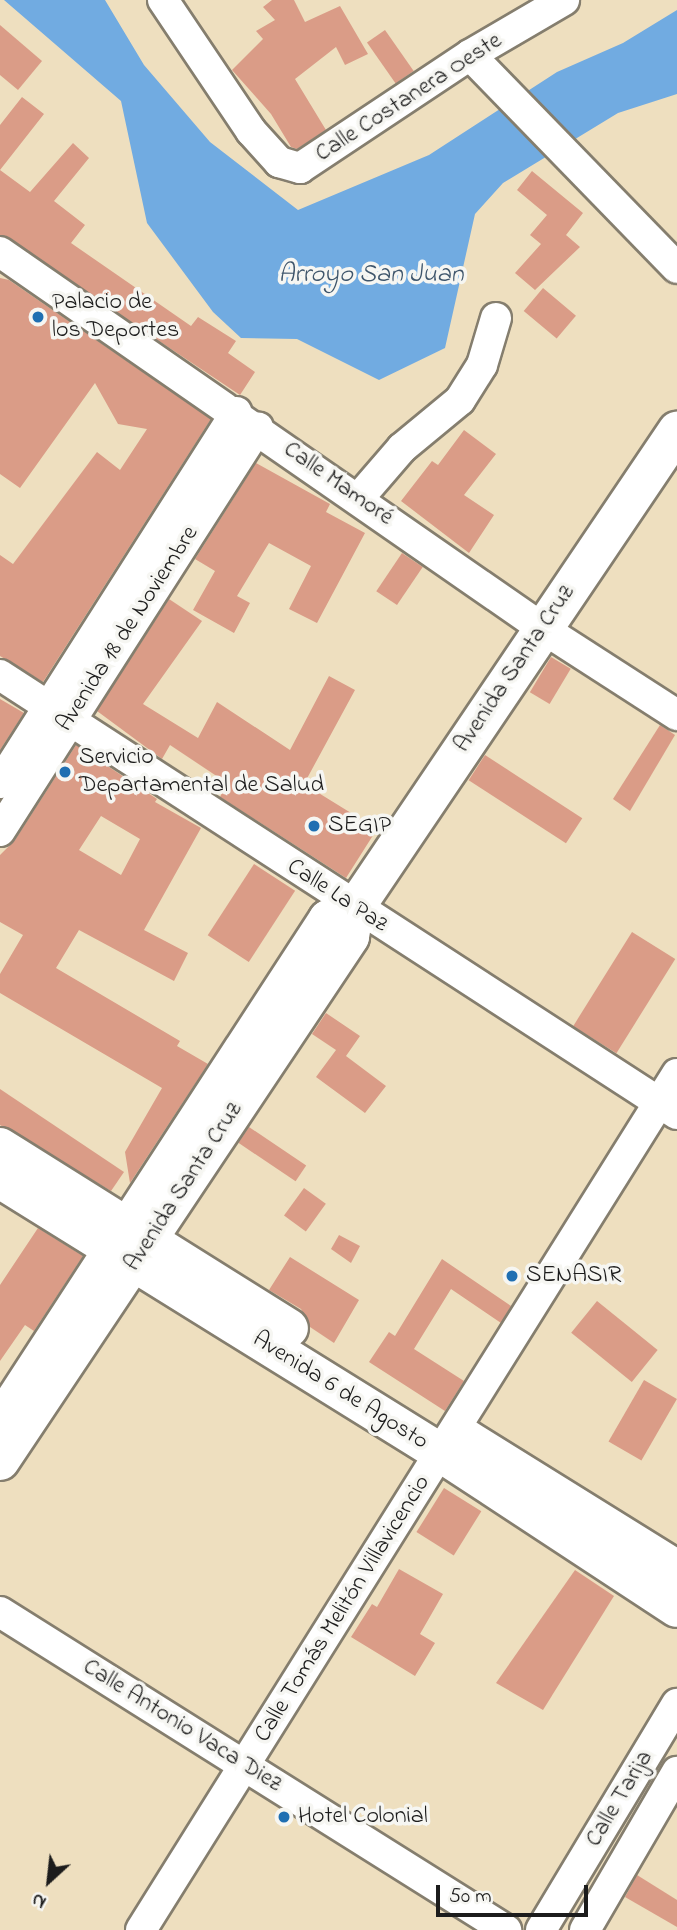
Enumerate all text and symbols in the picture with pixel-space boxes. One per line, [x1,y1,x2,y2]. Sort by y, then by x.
street label: Calle Costanera Oeste [310,27,508,169]
water label: Arroyo San Juan [278,260,464,292]
place label: Palacio de los Deportes [52,289,179,345]
marker: Palacio de los Deportes [30,309,46,325]
street label: Calle Mamoré [277,436,399,532]
street label: Avenida 18 de Noviembre [51,521,205,737]
street label: Avenida Santa Cruz [448,580,582,758]
place label: Servicio Departamental de Salud [79,744,324,800]
marker: Servicio Departamental de Salud [57,764,73,780]
place label: SEGIP [328,812,391,840]
marker: SEGIP [306,818,322,834]
street label: Calle La Paz [281,853,393,939]
street label: Avenida Santa Cruz [119,1097,249,1277]
place label: SENASIR [526,1262,621,1290]
marker: SENASIR [504,1268,520,1284]
street label: Avenida 6 de Agosto [247,1325,433,1457]
street label: Calle Tomás Melitón Villavicencio [249,1470,437,1748]
street label: Calle Antonio Vaca Diez [77,1653,287,1799]
street label: Calle Tarija [580,1746,660,1852]
place label: Hotel Colonial [298,1803,428,1831]
marker: Hotel Colonial [276,1809,292,1825]
north arrow [14,1846,84,1916]
scale bar [439,1870,591,1914]
text: 50 m [449,1882,492,1912]
text: N [27,1885,51,1915]

